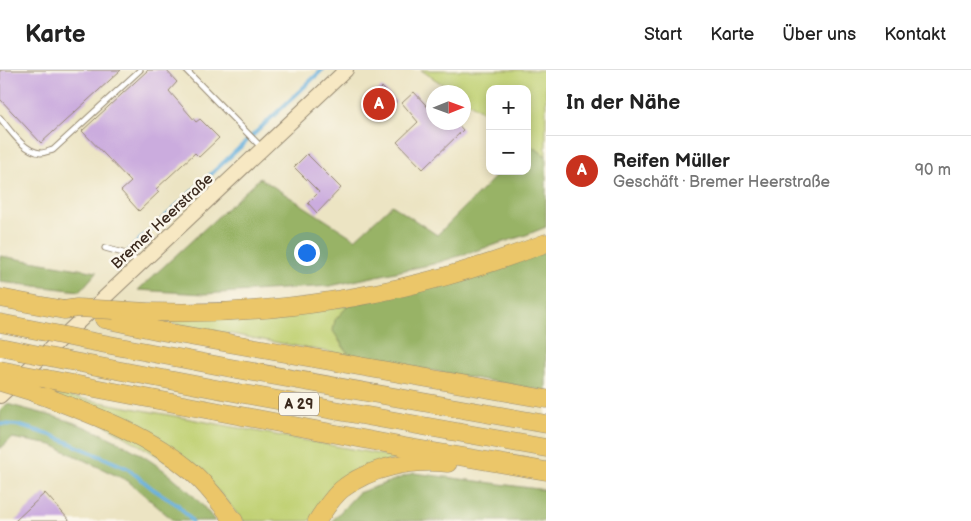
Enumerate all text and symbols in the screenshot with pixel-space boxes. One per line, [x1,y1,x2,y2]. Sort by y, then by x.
text: Karte [25,20,86,49]
text: Start [644,24,682,45]
text: Karte [710,24,754,45]
text: Über uns [782,24,856,45]
text: Kontakt [884,24,946,45]
pin: A [363,85,395,123]
north arrow [426,85,471,130]
map controls [486,85,531,175]
button: + [486,85,531,130]
text: In der Nähe [566,90,680,115]
button: − [486,130,531,175]
text: Reifen Müller [613,150,730,173]
text: A [577,161,587,180]
text: 90 m [915,161,951,180]
street label: Bremer Heerstraße [108,169,217,273]
text: Geschäft · Bremer Heerstraße [613,173,830,192]
your location [294,240,320,266]
road number: A 29 [279,392,319,416]

